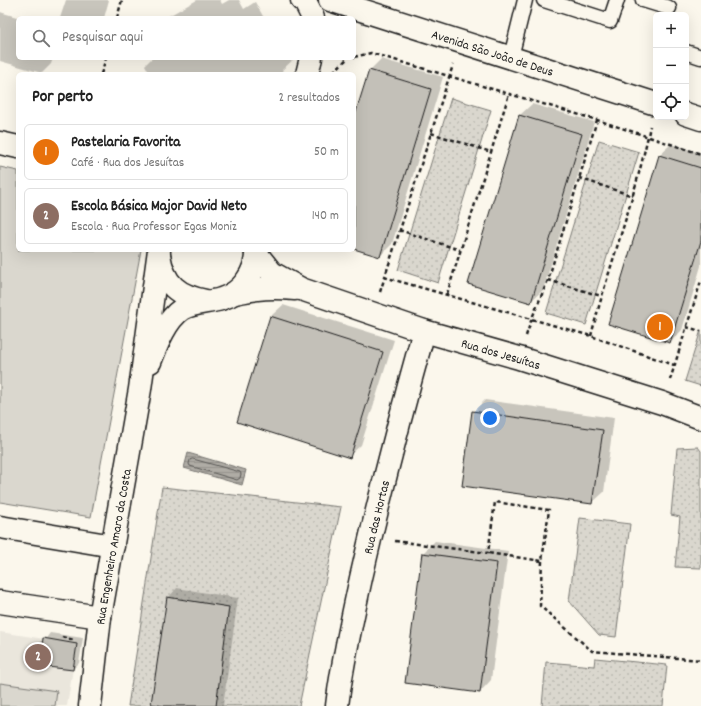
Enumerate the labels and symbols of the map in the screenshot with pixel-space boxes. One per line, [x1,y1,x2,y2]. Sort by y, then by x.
street label: Avenida São João de Deus [429,26,556,83]
pin: 1 [647,312,673,342]
street label: Rua dos Jesuítas [459,335,542,376]
your location [480,408,500,428]
street label: Rua Engenheiro Amaro da Costa [92,467,138,626]
street label: Rua das Hortas [360,479,396,556]
pin: 2 [25,642,51,672]

